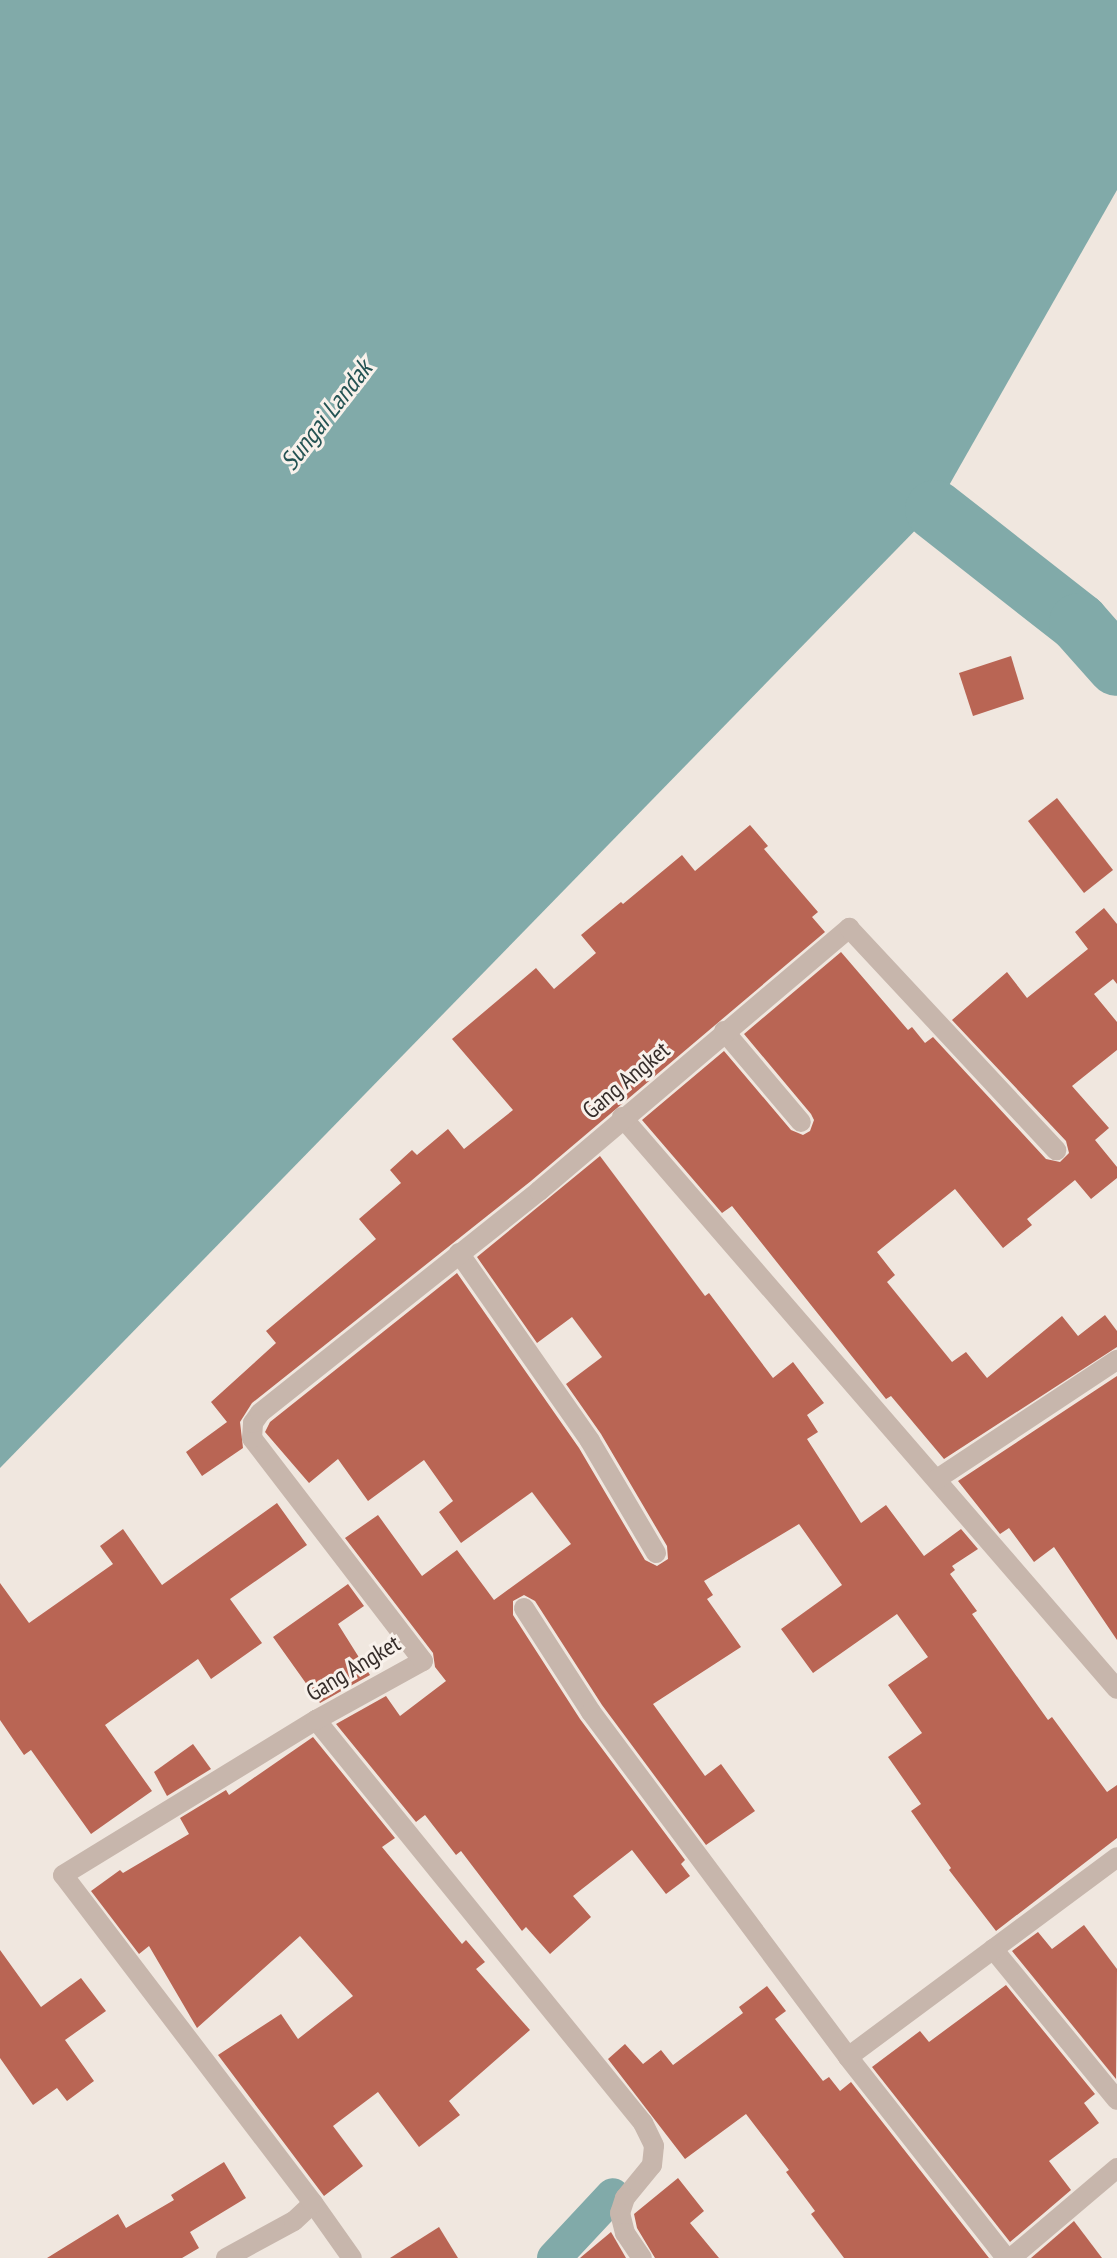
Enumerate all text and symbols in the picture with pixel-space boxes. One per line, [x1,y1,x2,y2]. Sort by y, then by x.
water label: Sungai Landak [274,354,378,476]
street label: Gang Angket [576,1035,676,1125]
street label: Gang Angket [300,1629,406,1707]

